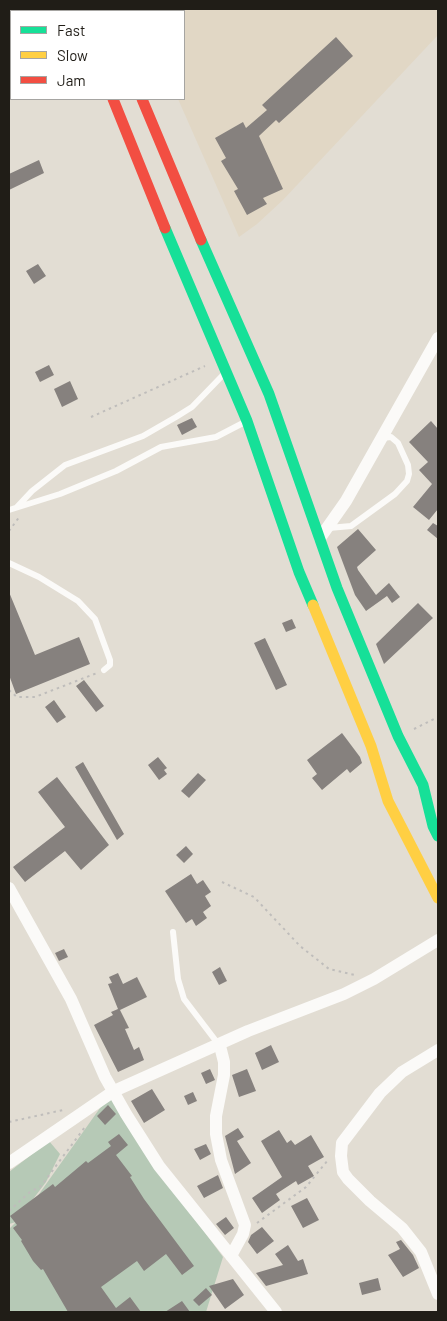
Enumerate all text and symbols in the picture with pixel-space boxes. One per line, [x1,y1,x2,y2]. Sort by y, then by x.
legend [10,10,185,100]
text: Fast [57,21,85,39]
text: Slow [57,46,88,64]
text: Jam [57,71,86,89]

